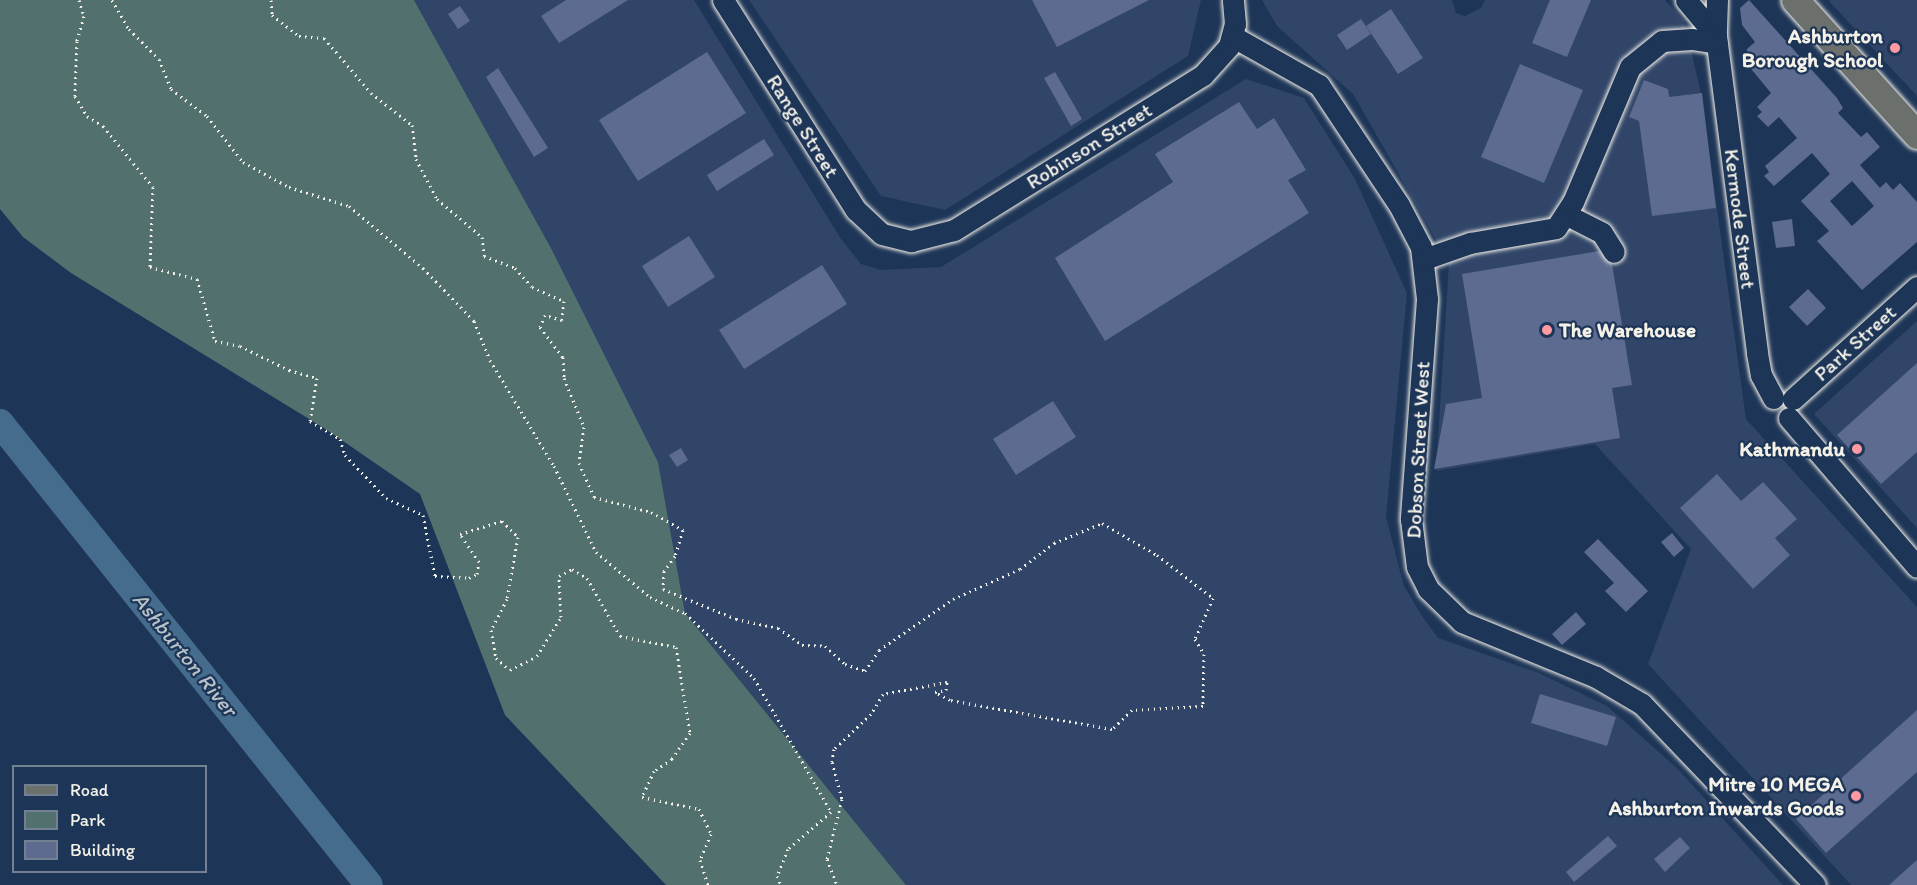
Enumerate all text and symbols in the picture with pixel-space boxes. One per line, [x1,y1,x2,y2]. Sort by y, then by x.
place label: Ashburton Borough School [1742,23,1883,73]
marker: Ashburton Borough School [1888,41,1902,55]
street label: Range Street [761,70,845,182]
street label: Robinson Street [1022,97,1156,195]
street label: Kermode Street [1719,147,1761,291]
street label: Park Street [1809,300,1901,386]
place label: The Warehouse [1559,317,1696,343]
marker: The Warehouse [1540,323,1554,337]
street label: Dobson Street West [1401,361,1435,539]
place label: Kathmandu [1739,436,1845,462]
marker: Kathmandu [1850,442,1864,456]
water label: Ashburton River [127,587,243,721]
legend [12,765,207,873]
place label: Mitre 10 MEGA Ashburton Inwards Goods [1609,771,1844,821]
text: Road [70,779,109,801]
marker: Mitre 10 MEGA Ashburton Inwards Goods [1849,789,1863,803]
text: Park [70,809,105,831]
text: Building [70,839,135,861]

